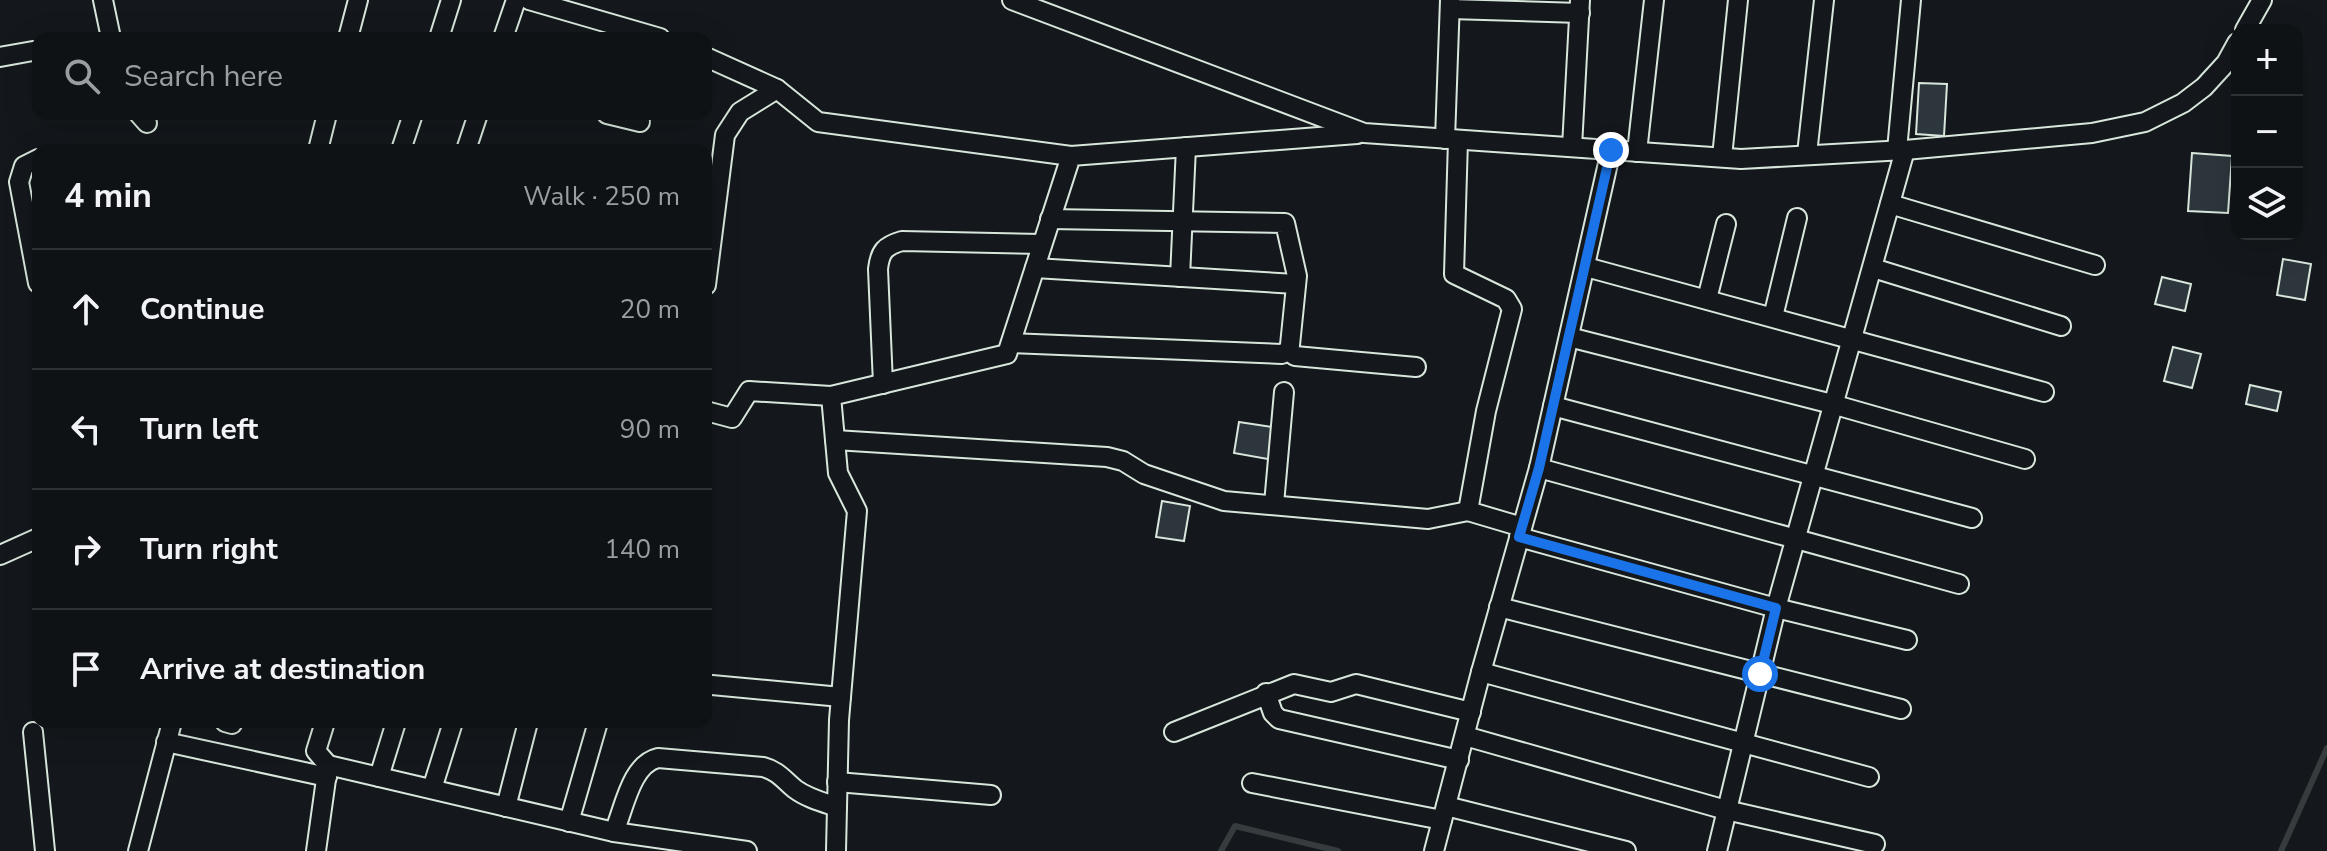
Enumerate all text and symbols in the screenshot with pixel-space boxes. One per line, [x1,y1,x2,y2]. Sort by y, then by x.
map controls [2231,24,2303,240]
button: + [2231,24,2303,96]
search box [32,32,712,120]
icon: search [60,54,104,98]
text: Search here [124,56,283,97]
button: − [2231,96,2303,168]
route end [1593,132,1629,168]
button: layers [2231,168,2303,240]
text: 4 min [64,173,152,219]
text: Walk · 250 m [523,179,680,214]
icon: ahead [64,287,108,331]
text: Continue [140,289,265,330]
text: 20 m [620,292,680,327]
icon: left [64,407,108,451]
text: Turn left [140,409,258,450]
text: 90 m [620,412,680,447]
icon: right [64,527,108,571]
text: Turn right [140,529,278,570]
text: 140 m [604,532,680,567]
icon: arrive [64,647,108,691]
text: Arrive at destination [140,649,425,690]
route start [1742,656,1778,692]

